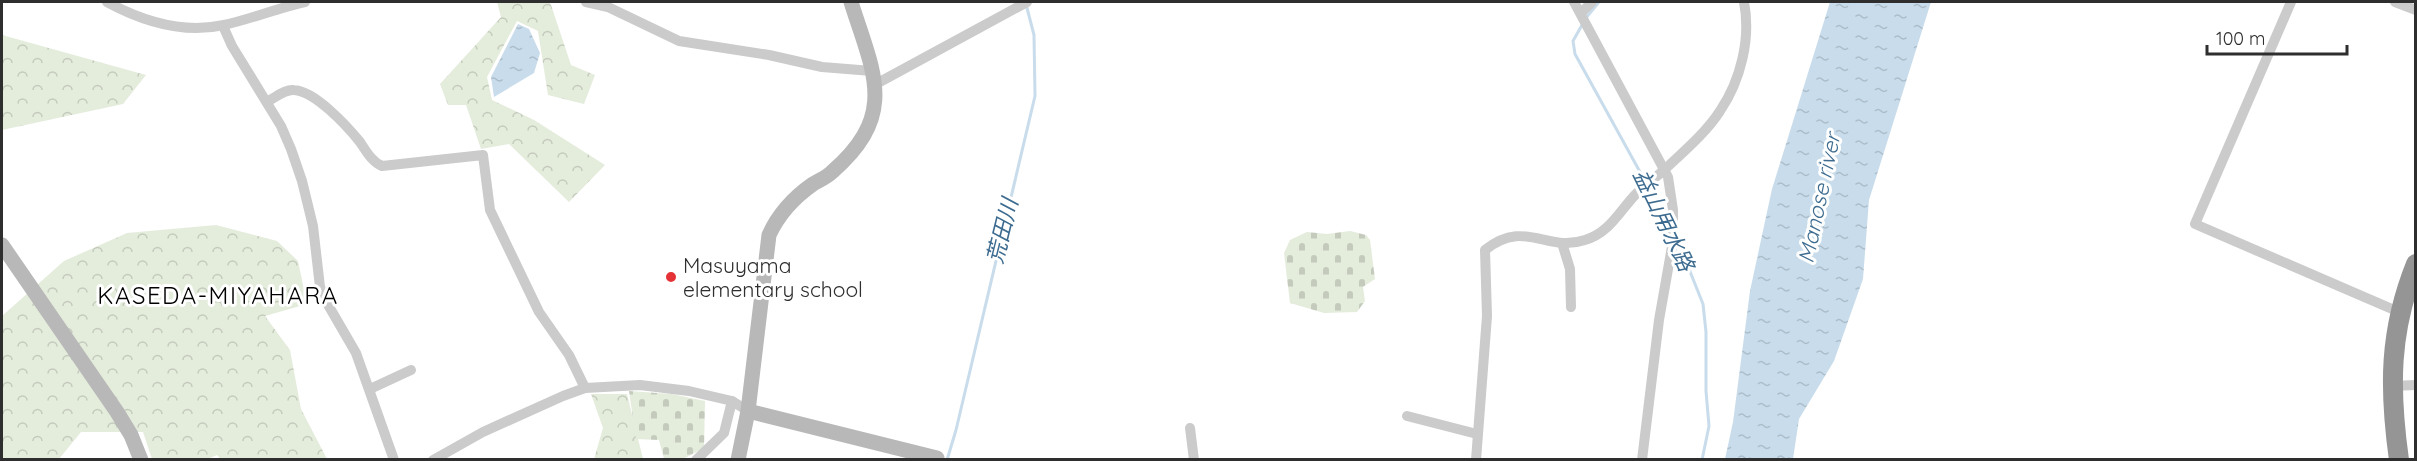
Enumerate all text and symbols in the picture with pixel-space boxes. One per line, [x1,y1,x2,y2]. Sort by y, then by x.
scale bar [2207,18,2346,56]
text: 100 m [2216,27,2265,50]
water label: Manose river [1792,128,1847,265]
water label: 益山用水路 [1627,164,1702,277]
water label: 荒田川 [980,194,1024,266]
place label: Masuyama elementary school [683,252,863,302]
marker: Masuyama elementary school [664,270,678,284]
district label: KASEDA-MIYAHARA [97,280,339,310]

